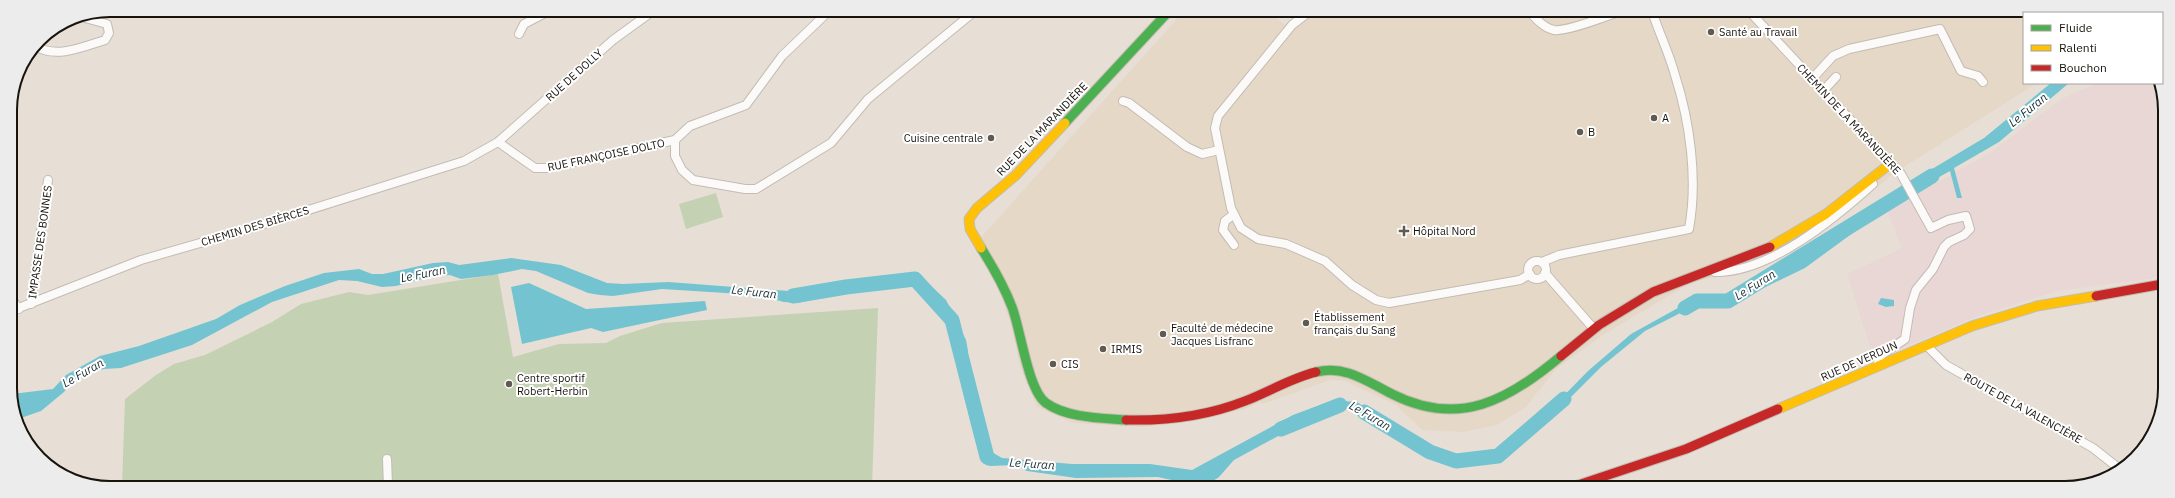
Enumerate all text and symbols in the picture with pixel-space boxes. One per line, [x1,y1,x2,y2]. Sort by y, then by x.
legend [2023,12,2163,84]
text: Fluide [2059,20,2093,35]
place label: Santé au Travail [1719,25,1797,39]
marker: Santé au Travail [1706,27,1716,37]
text: Ralenti [2059,40,2097,55]
street label: RUE DE DOLLY [543,46,606,104]
text: Bouchon [2059,60,2107,75]
street label: CHEMIN DE LA MARANDIÈRE [1794,61,1904,177]
street label: RUE DE LA MARANDIÈRE [994,79,1090,179]
water label: Le Furan [2005,89,2050,130]
place label: A [1662,111,1669,125]
marker: A [1649,113,1659,123]
place label: B [1588,125,1595,139]
marker: B [1575,127,1585,137]
place label: Cuisine centrale [904,131,983,145]
marker: Cuisine centrale [986,133,996,143]
street label: RUE FRANÇOISE DOLTO [546,136,666,174]
street label: IMPASSE DES BONNES [25,184,55,300]
street label: CHEMIN DES BIÈRCES [199,203,311,249]
place label: Hôpital Nord [1413,224,1476,238]
marker: Hôpital Nord [1398,225,1410,237]
water label: Le Furan [399,262,447,285]
water label: Le Furan [1731,266,1778,303]
water label: Le Furan [731,282,778,301]
place label: Établissement français du Sang [1314,310,1396,337]
marker: Établissement français du Sang [1301,318,1311,328]
place label: Faculté de médecine Jacques Lisfranc [1171,321,1273,348]
marker: Faculté de médecine Jacques Lisfranc [1158,329,1168,339]
street label: RUE DE VERDUN [1818,338,1900,384]
place label: IRMIS [1111,342,1142,356]
marker: IRMIS [1098,344,1108,354]
water label: Le Furan [59,355,106,390]
place label: CIS [1061,357,1079,371]
marker: CIS [1048,359,1058,369]
street label: ROUTE DE LA VALENCIÈRE [1961,370,2085,446]
place label: Centre sportif Robert-Herbin [517,371,588,398]
marker: Centre sportif Robert-Herbin [504,379,514,389]
water label: Le Furan [1347,398,1394,434]
water label: Le Furan [1009,454,1055,473]

